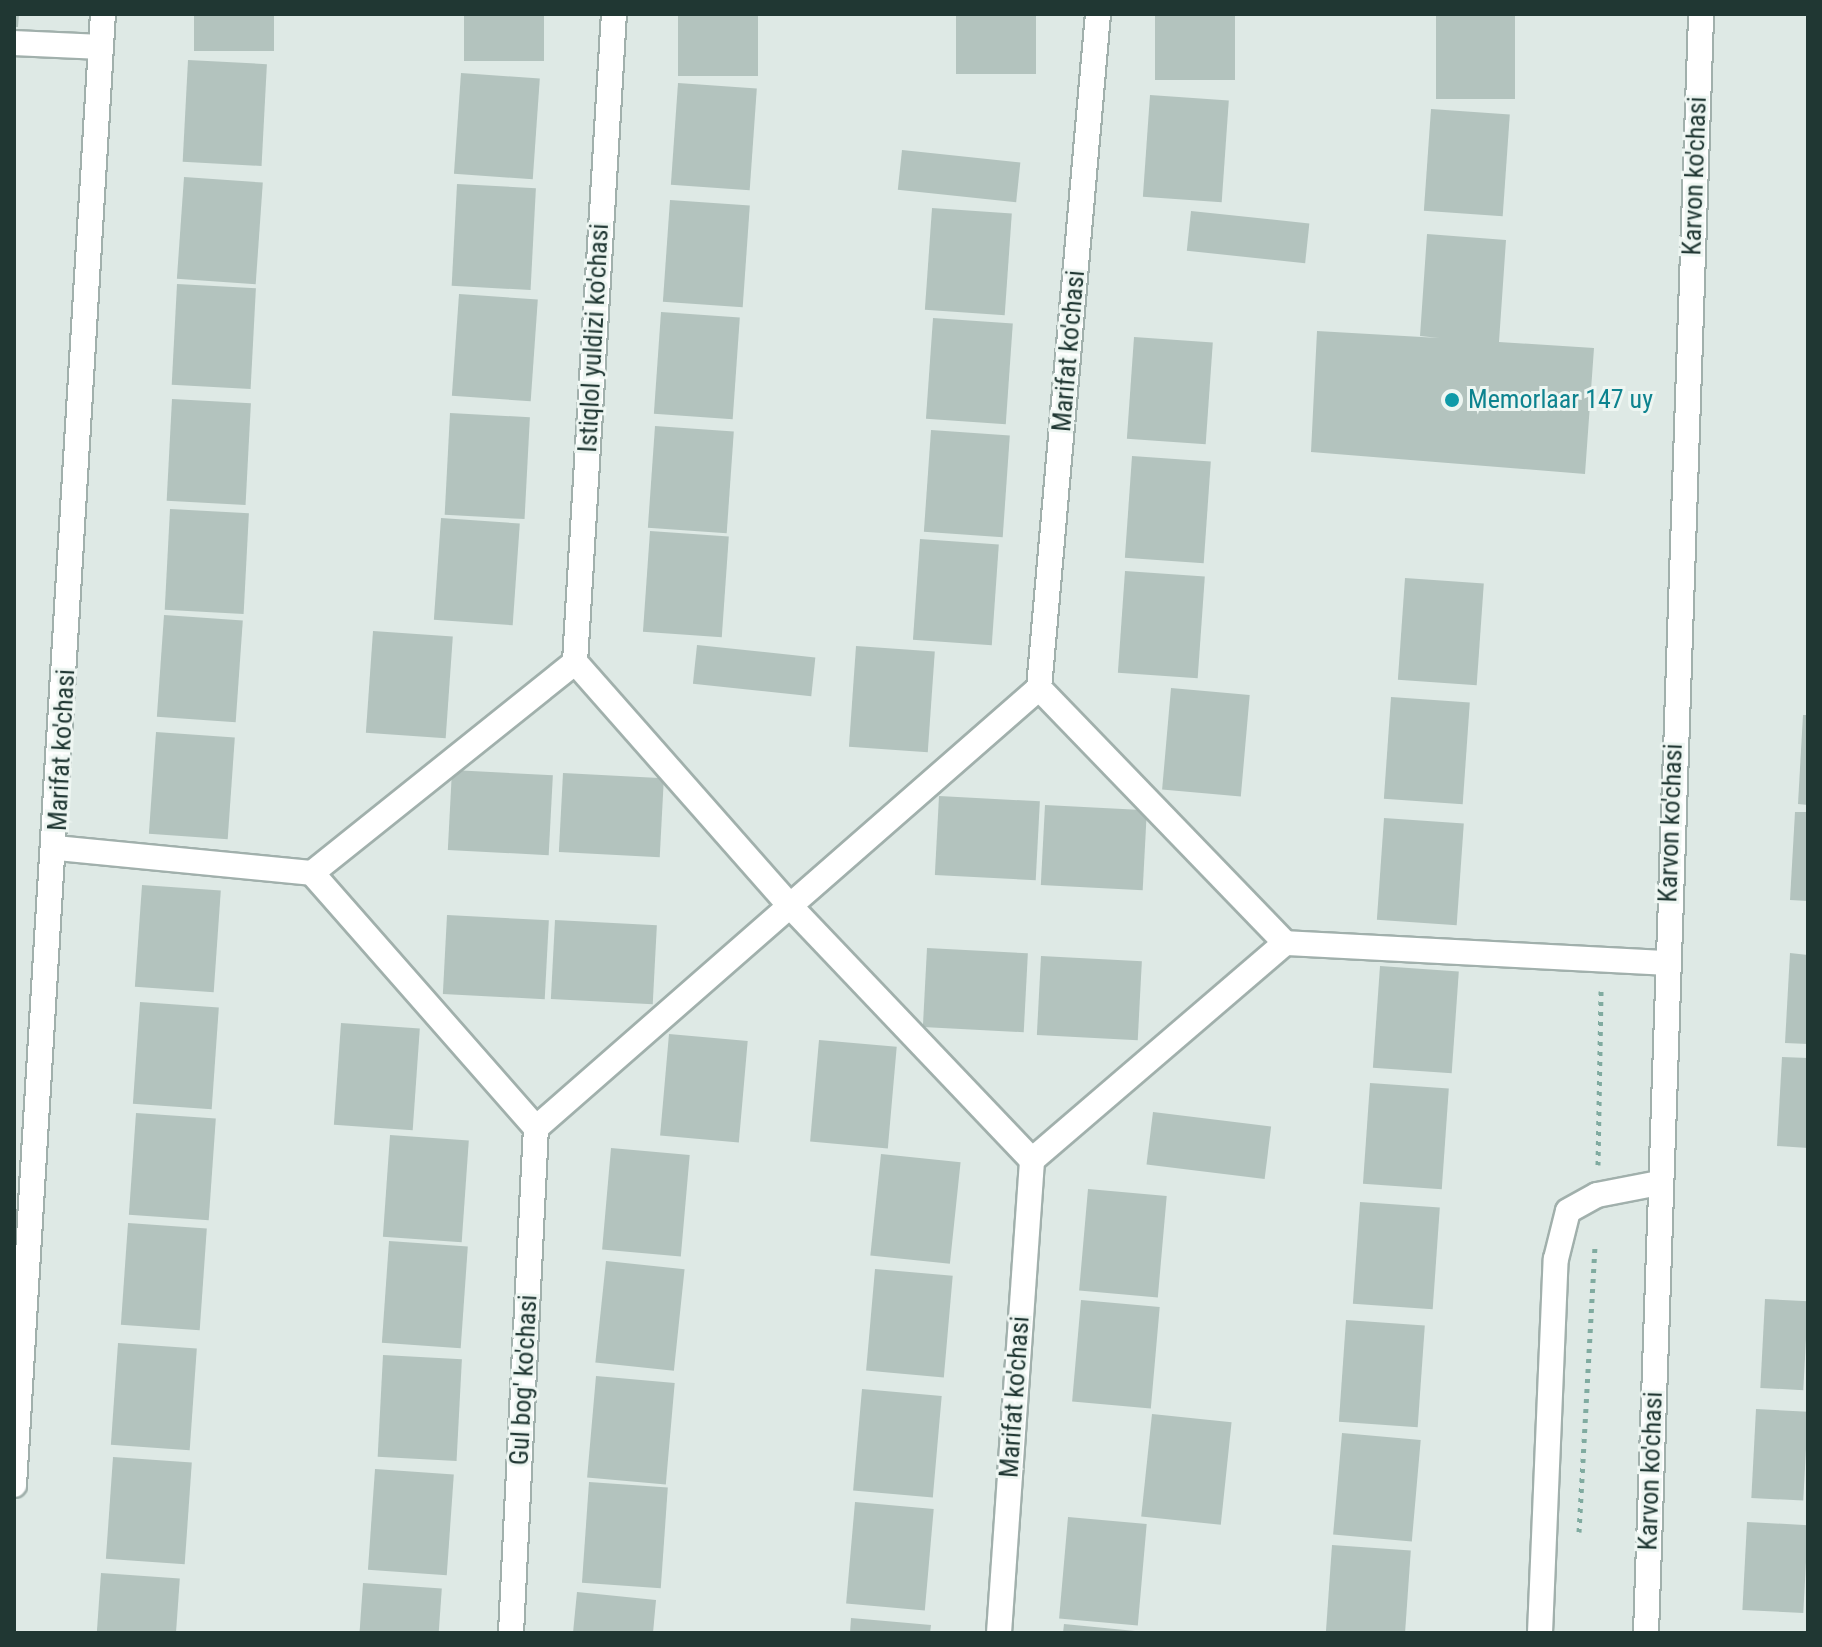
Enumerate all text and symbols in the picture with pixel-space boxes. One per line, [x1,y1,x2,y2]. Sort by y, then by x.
street label: Karvon ko'chasi [1677,96,1713,256]
street label: Istiqlol yuldizi ko'chasi [572,223,616,453]
street label: Marifat ko'chasi [1046,269,1092,433]
place label: Memorlaar 147 uy [1468,384,1653,416]
marker: Memorlaar 147 uy [1443,391,1461,409]
street label: Marifat ko'chasi [42,668,82,832]
street label: Karvon ko'chasi [1653,743,1689,903]
street label: Gul bog' ko'chasi [504,1294,544,1466]
street label: Marifat ko'chasi [994,1315,1036,1479]
street label: Karvon ko'chasi [1633,1391,1669,1551]

